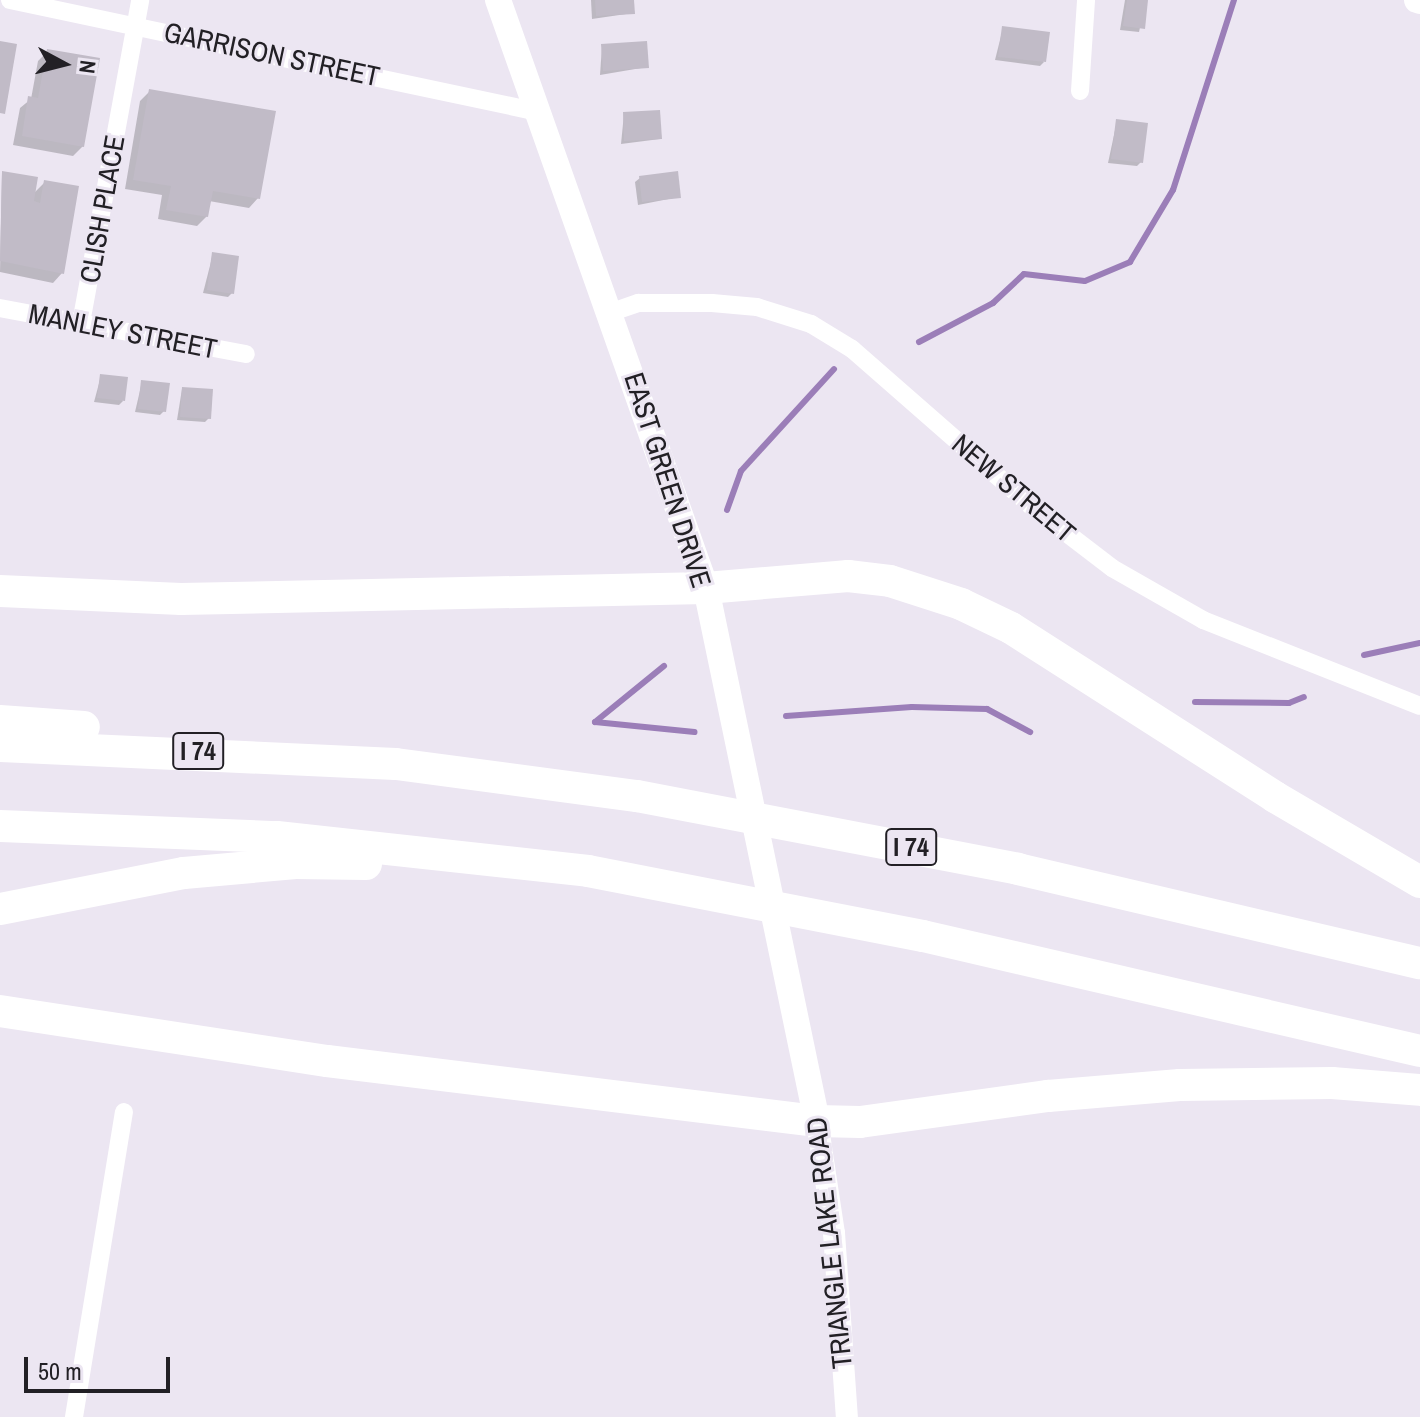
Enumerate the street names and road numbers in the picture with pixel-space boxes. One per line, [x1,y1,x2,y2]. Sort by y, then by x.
street label: GARRISON STREET [161,15,383,93]
street label: CLISH PLACE [72,133,132,285]
street label: MANLEY STREET [26,296,220,366]
street label: EAST GREEN DRIVE [617,368,719,592]
street label: NEW STREET [946,427,1082,549]
road number: I 74 [172,729,224,773]
road number: I 74 [885,825,937,869]
street label: TRIANGLE LAKE ROAD [799,1116,859,1370]

